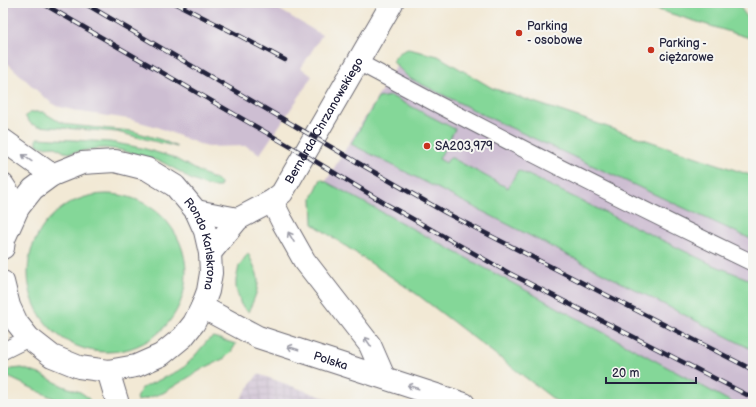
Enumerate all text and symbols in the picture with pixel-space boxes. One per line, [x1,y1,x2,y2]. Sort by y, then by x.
place label: Parking - osobowe [527,19,582,48]
marker: Parking - osobowe [514,28,524,38]
place label: Parking - ciężarowe [659,36,714,65]
marker: Parking - ciężarowe [646,45,656,55]
street label: Bernarda Chrzanowskiego [281,55,366,186]
place label: SA203,979 [435,139,493,154]
marker: SA203,979 [422,141,432,151]
one-way arrow [22,154,33,162]
street label: Rondo Karlskrona [181,195,219,291]
one-way arrow [287,231,295,243]
one-way arrow [364,337,372,348]
one-way arrow [287,344,300,351]
street label: Polska [312,348,350,373]
scale bar [606,359,696,385]
text: 20 m [612,366,639,381]
one-way arrow [408,383,420,391]

